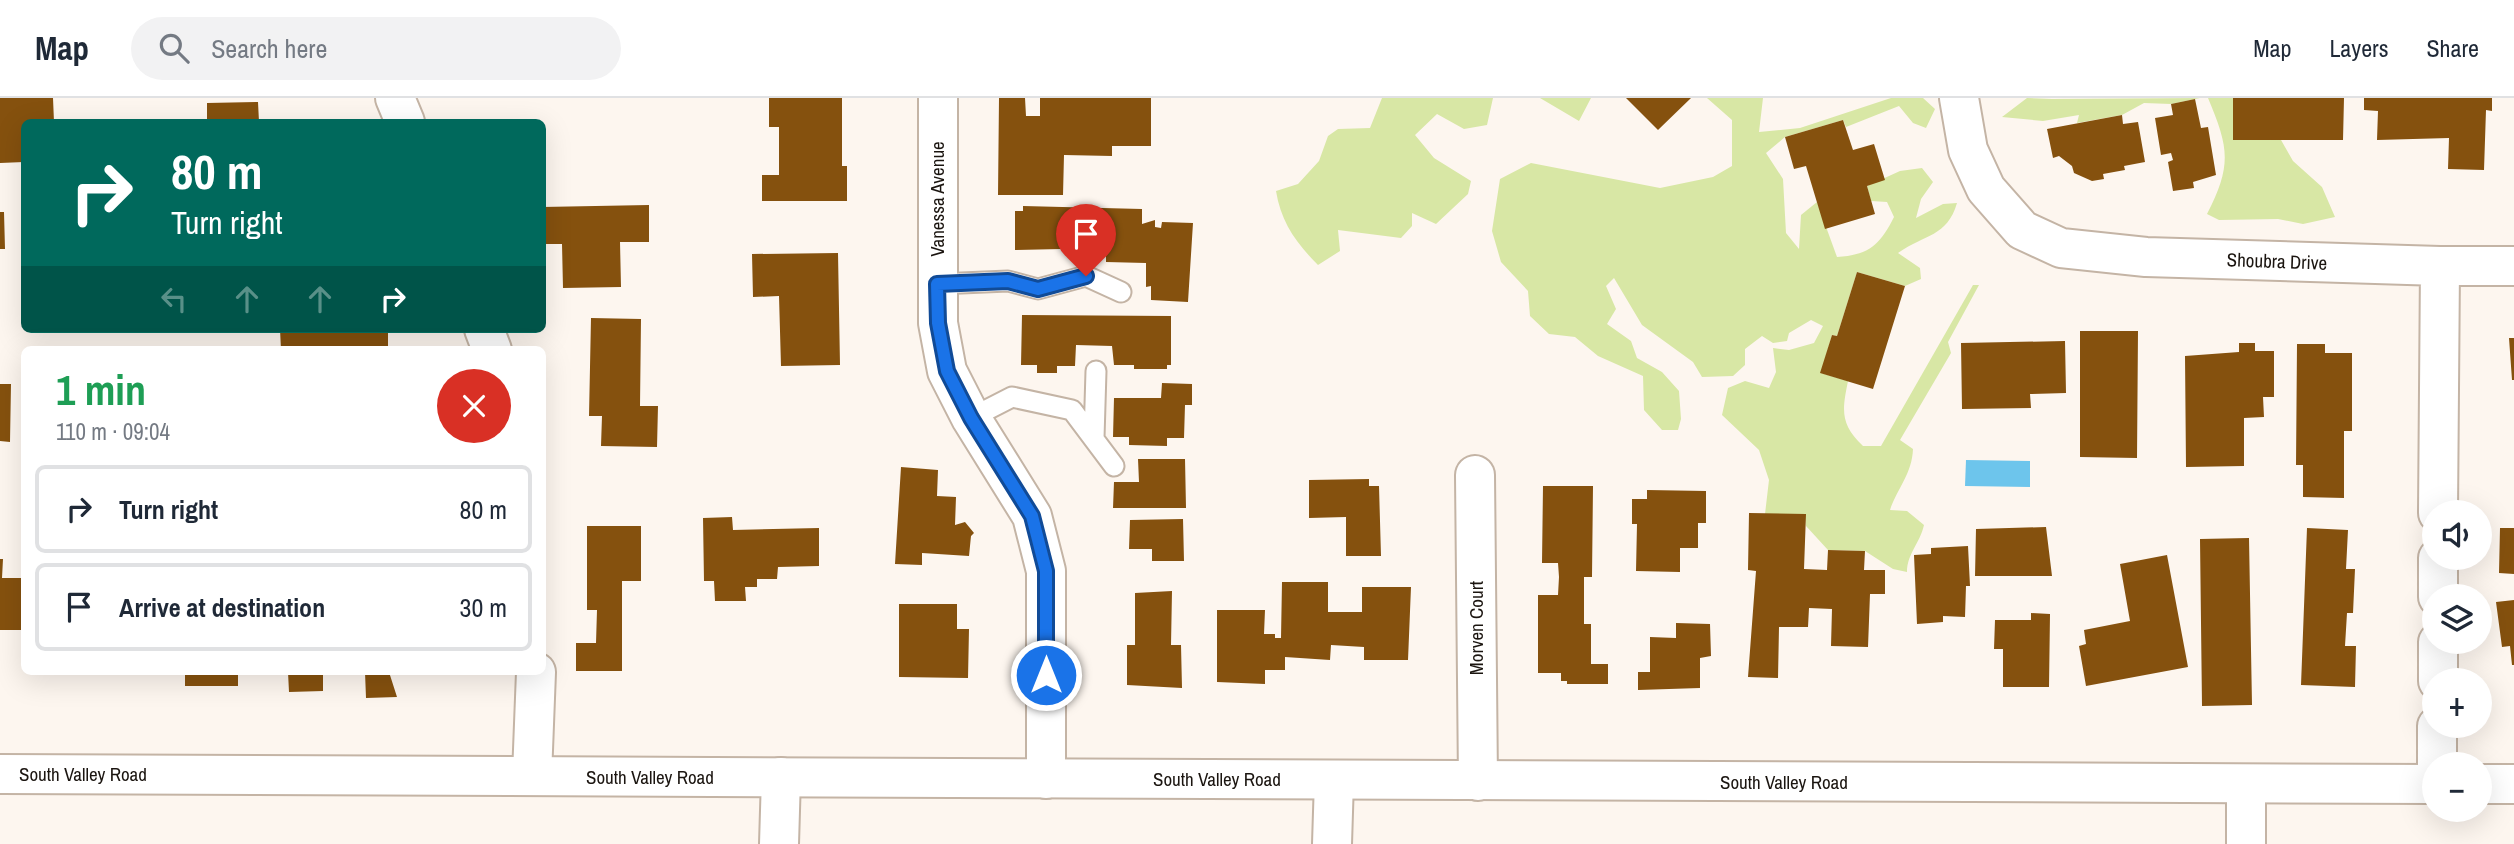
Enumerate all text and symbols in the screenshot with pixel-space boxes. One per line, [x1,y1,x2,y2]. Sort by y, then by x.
search box [131,17,621,80]
text: Map [35,26,89,70]
icon: search [155,29,193,67]
text: Search here [211,31,327,66]
text: Map [2253,32,2291,64]
text: Layers [2329,32,2388,64]
text: Share [2426,32,2479,64]
text: 80 m [171,138,263,204]
street label: Vanessa Avenue [924,141,950,257]
icon: right [56,147,147,238]
text: Turn right [171,201,283,244]
pin [1056,204,1116,276]
icon: arrive [1067,215,1105,253]
street label: Shoubra Drive [2226,246,2328,276]
icon: left [155,280,193,318]
icon: ahead [228,280,266,318]
icon: ahead [301,280,339,318]
icon: right [374,280,412,318]
text: 1 min [56,362,146,418]
button: close [437,369,511,443]
text: 110 m · 09:04 [56,416,170,447]
icon: right [60,490,98,528]
text: Turn right [119,492,218,527]
text: 80 m [460,492,507,527]
map controls [2422,500,2492,822]
button: sound [2422,500,2492,570]
street label: Morven Court [1463,580,1489,675]
button: layers [2422,584,2492,654]
icon: arrive [60,588,98,626]
text: Arrive at destination [119,590,325,625]
text: 30 m [460,590,507,625]
position arrow [1009,638,1083,712]
button: + [2422,668,2492,738]
button: − [2422,752,2492,822]
street label: South Valley Road [19,761,147,787]
street label: South Valley Road [586,764,714,790]
street label: South Valley Road [1153,766,1281,792]
street label: South Valley Road [1720,769,1848,795]

